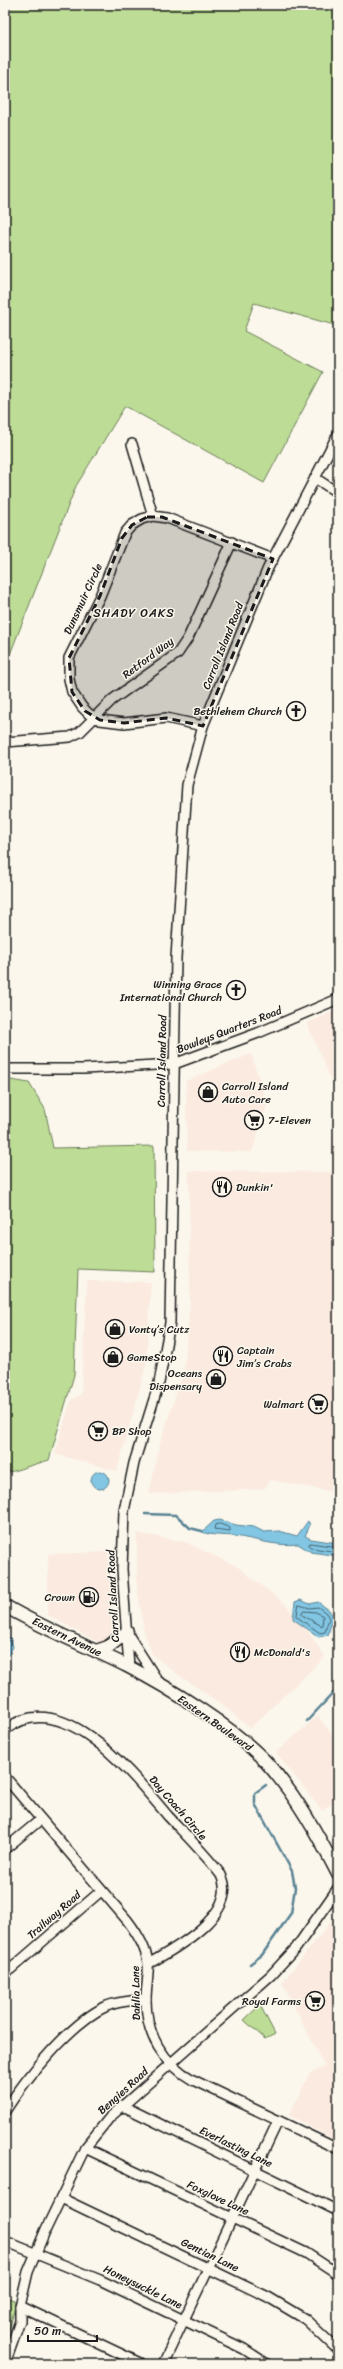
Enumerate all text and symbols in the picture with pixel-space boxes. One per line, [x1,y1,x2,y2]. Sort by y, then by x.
street label: Dunsmuir Circle [58,560,108,638]
street label: Carroll Island Road [197,599,250,692]
district label: SHADY OAKS [93,602,175,624]
street label: Retford Way [118,632,178,684]
church icon: Bethlehem Church [285,700,307,722]
place label: Bethlehem Church [193,702,282,721]
place label: Winning Grace International Church [119,975,222,1007]
church icon: Winning Grace International Church [225,979,247,1001]
street label: Bowleys Quarters Road [174,1001,286,1059]
street label: Carroll Island Road [152,1013,172,1107]
place label: Carroll Island Auto Care [221,1077,289,1109]
shop icon: Carroll Island Auto Care [197,1081,219,1103]
supermarket icon: 7-Eleven [243,1109,265,1131]
place label: 7-Eleven [268,1111,311,1130]
restaurant icon: Dunkin' [211,1176,233,1198]
place label: Dunkin' [236,1178,273,1197]
shop icon: Vonty’s Cutz [104,1318,126,1340]
place label: Vonty’s Cutz [129,1320,190,1339]
place label: Captain Jim’s Crabs [236,1341,293,1373]
restaurant icon: Captain Jim’s Crabs [212,1345,234,1367]
shop icon: GameStop [102,1346,124,1368]
place label: GameStop [127,1348,177,1367]
place label: Oceans Dispensary [149,1364,202,1396]
shop icon: Oceans Dispensary [205,1368,227,1390]
supermarket icon: Walmart [307,1393,329,1415]
place label: Walmart [264,1395,304,1414]
supermarket icon: BP Shop [87,1420,109,1442]
place label: BP Shop [112,1422,151,1441]
street label: Carroll Island Road [101,1548,125,1643]
fuel station icon: Crown [78,1586,100,1608]
place label: Crown [44,1588,75,1607]
street label: Eastern Avenue [29,1612,105,1662]
restaurant icon: McDonald's [229,1641,251,1663]
place label: McDonald's [254,1643,311,1662]
street label: Eastern Boulevard [173,1690,258,1757]
street label: Day Coach Circle [144,1771,212,1845]
street label: Trailway Road [23,1885,86,1944]
street label: Dahlia Lane [126,1965,146,2020]
supermarket icon: Royal Farms [304,1990,326,2012]
place label: Royal Farms [242,1992,302,2011]
street label: Bengies Road [93,2062,154,2119]
street label: Everlasting Lane [196,2121,276,2173]
street label: Foxglove Lane [184,2175,253,2221]
street label: Gentian Lane [178,2233,243,2277]
street label: Honeysuckle Lane [100,2260,186,2315]
scale bar [28,2317,97,2343]
text: 50 m [34,2320,61,2342]

